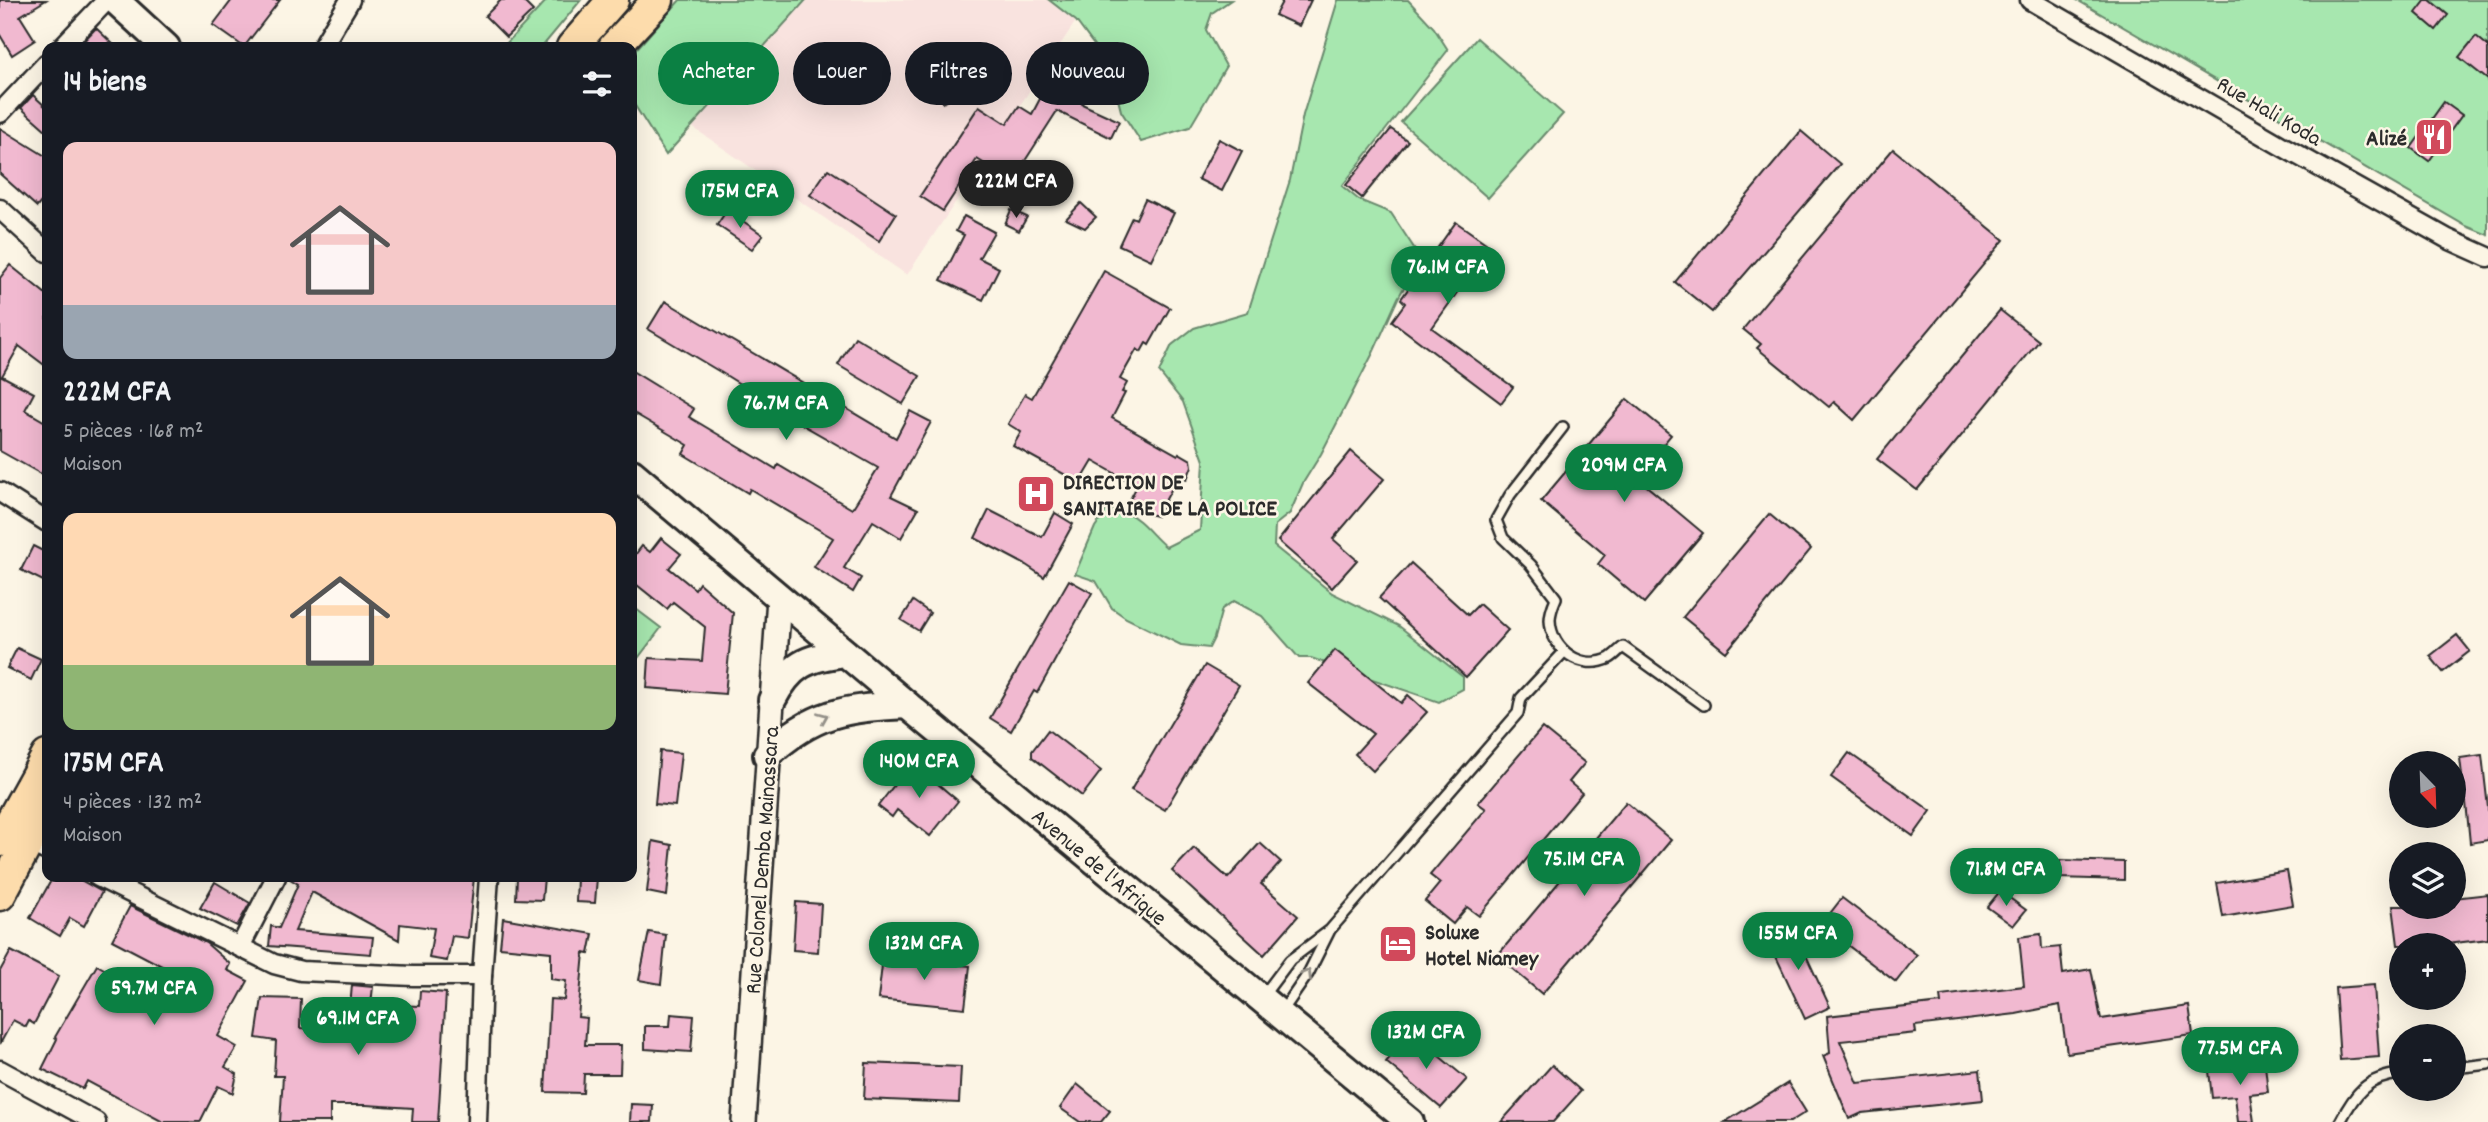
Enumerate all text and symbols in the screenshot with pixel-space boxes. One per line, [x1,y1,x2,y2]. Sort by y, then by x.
chip: Acheter [658,42,779,105]
chip: Louer [793,42,891,105]
chip: Filtres [905,42,1012,105]
chip: Nouveau [1026,42,1149,105]
text: 14 biens [63,63,147,106]
icon: filters [578,65,616,103]
street label: Rue Hali Koda [2210,70,2328,157]
restaurant icon: Alizé [2413,116,2455,158]
place label: Alizé [2366,124,2407,157]
pin: 222M CFA [944,160,1088,220]
text: 222M CFA [974,166,1058,199]
pin: 175M CFA [668,170,812,230]
text: 175M CFA [701,176,779,209]
icon: home [277,187,403,313]
pin: 76.1M CFA [1368,246,1528,306]
text: 76.1M CFA [1407,252,1489,285]
text: 222M CFA [63,373,171,416]
pin: 76.7M CFA [706,382,866,442]
text: 76.7M CFA [743,388,829,421]
text: 5 pièces · 168 m² [63,416,203,449]
pin: 209M CFA [1552,444,1696,504]
text: Maison [63,449,122,482]
text: 209M CFA [1581,450,1667,483]
place label: DIRECTION DE SANITAIRE DE LA POLICE [1063,468,1277,527]
hospital icon: DIRECTION DE SANITAIRE DE LA POLICE [1015,473,1057,515]
icon: home [277,558,403,684]
one-way arrow [816,711,829,725]
street label: Rue Colonel Demba Mainassara [739,724,790,995]
pin: 140M CFA [847,740,991,800]
text: 175M CFA [63,744,164,787]
text: 140M CFA [879,746,959,779]
north arrow [2389,751,2466,828]
map controls [2389,751,2466,1101]
text: 4 pièces · 132 m² [63,787,202,820]
street label: Avenue de l'Afrique [1023,802,1173,935]
text: Maison [63,820,122,853]
pin: 75.1M CFA [1504,838,1664,898]
button: layers [2389,842,2466,919]
text: 75.1M CFA [1543,844,1625,877]
pin: 71.8M CFA [1926,848,2086,908]
text: 71.8M CFA [1966,854,2046,887]
pin: 155M CFA [1726,912,1870,972]
place label: Soluxe Hotel Niamey [1425,918,1540,977]
text: 155M CFA [1758,918,1838,951]
pin: 132M CFA [852,922,996,982]
hotel icon: Soluxe Hotel Niamey [1377,923,1419,965]
text: 132M CFA [885,928,963,961]
button: + [2389,933,2466,1010]
pin: 59.7M CFA [74,968,234,1027]
one-way arrow [1299,968,1312,981]
text: 59.7M CFA [111,973,197,1006]
pin: 69.1M CFA [278,998,438,1057]
text: 69.1M CFA [316,1003,400,1036]
pin: 132M CFA [1354,1012,1498,1071]
text: 132M CFA [1387,1017,1465,1050]
button: − [2389,1024,2466,1101]
pin: 77.5M CFA [2160,1028,2320,1087]
text: 77.5M CFA [2197,1033,2283,1066]

